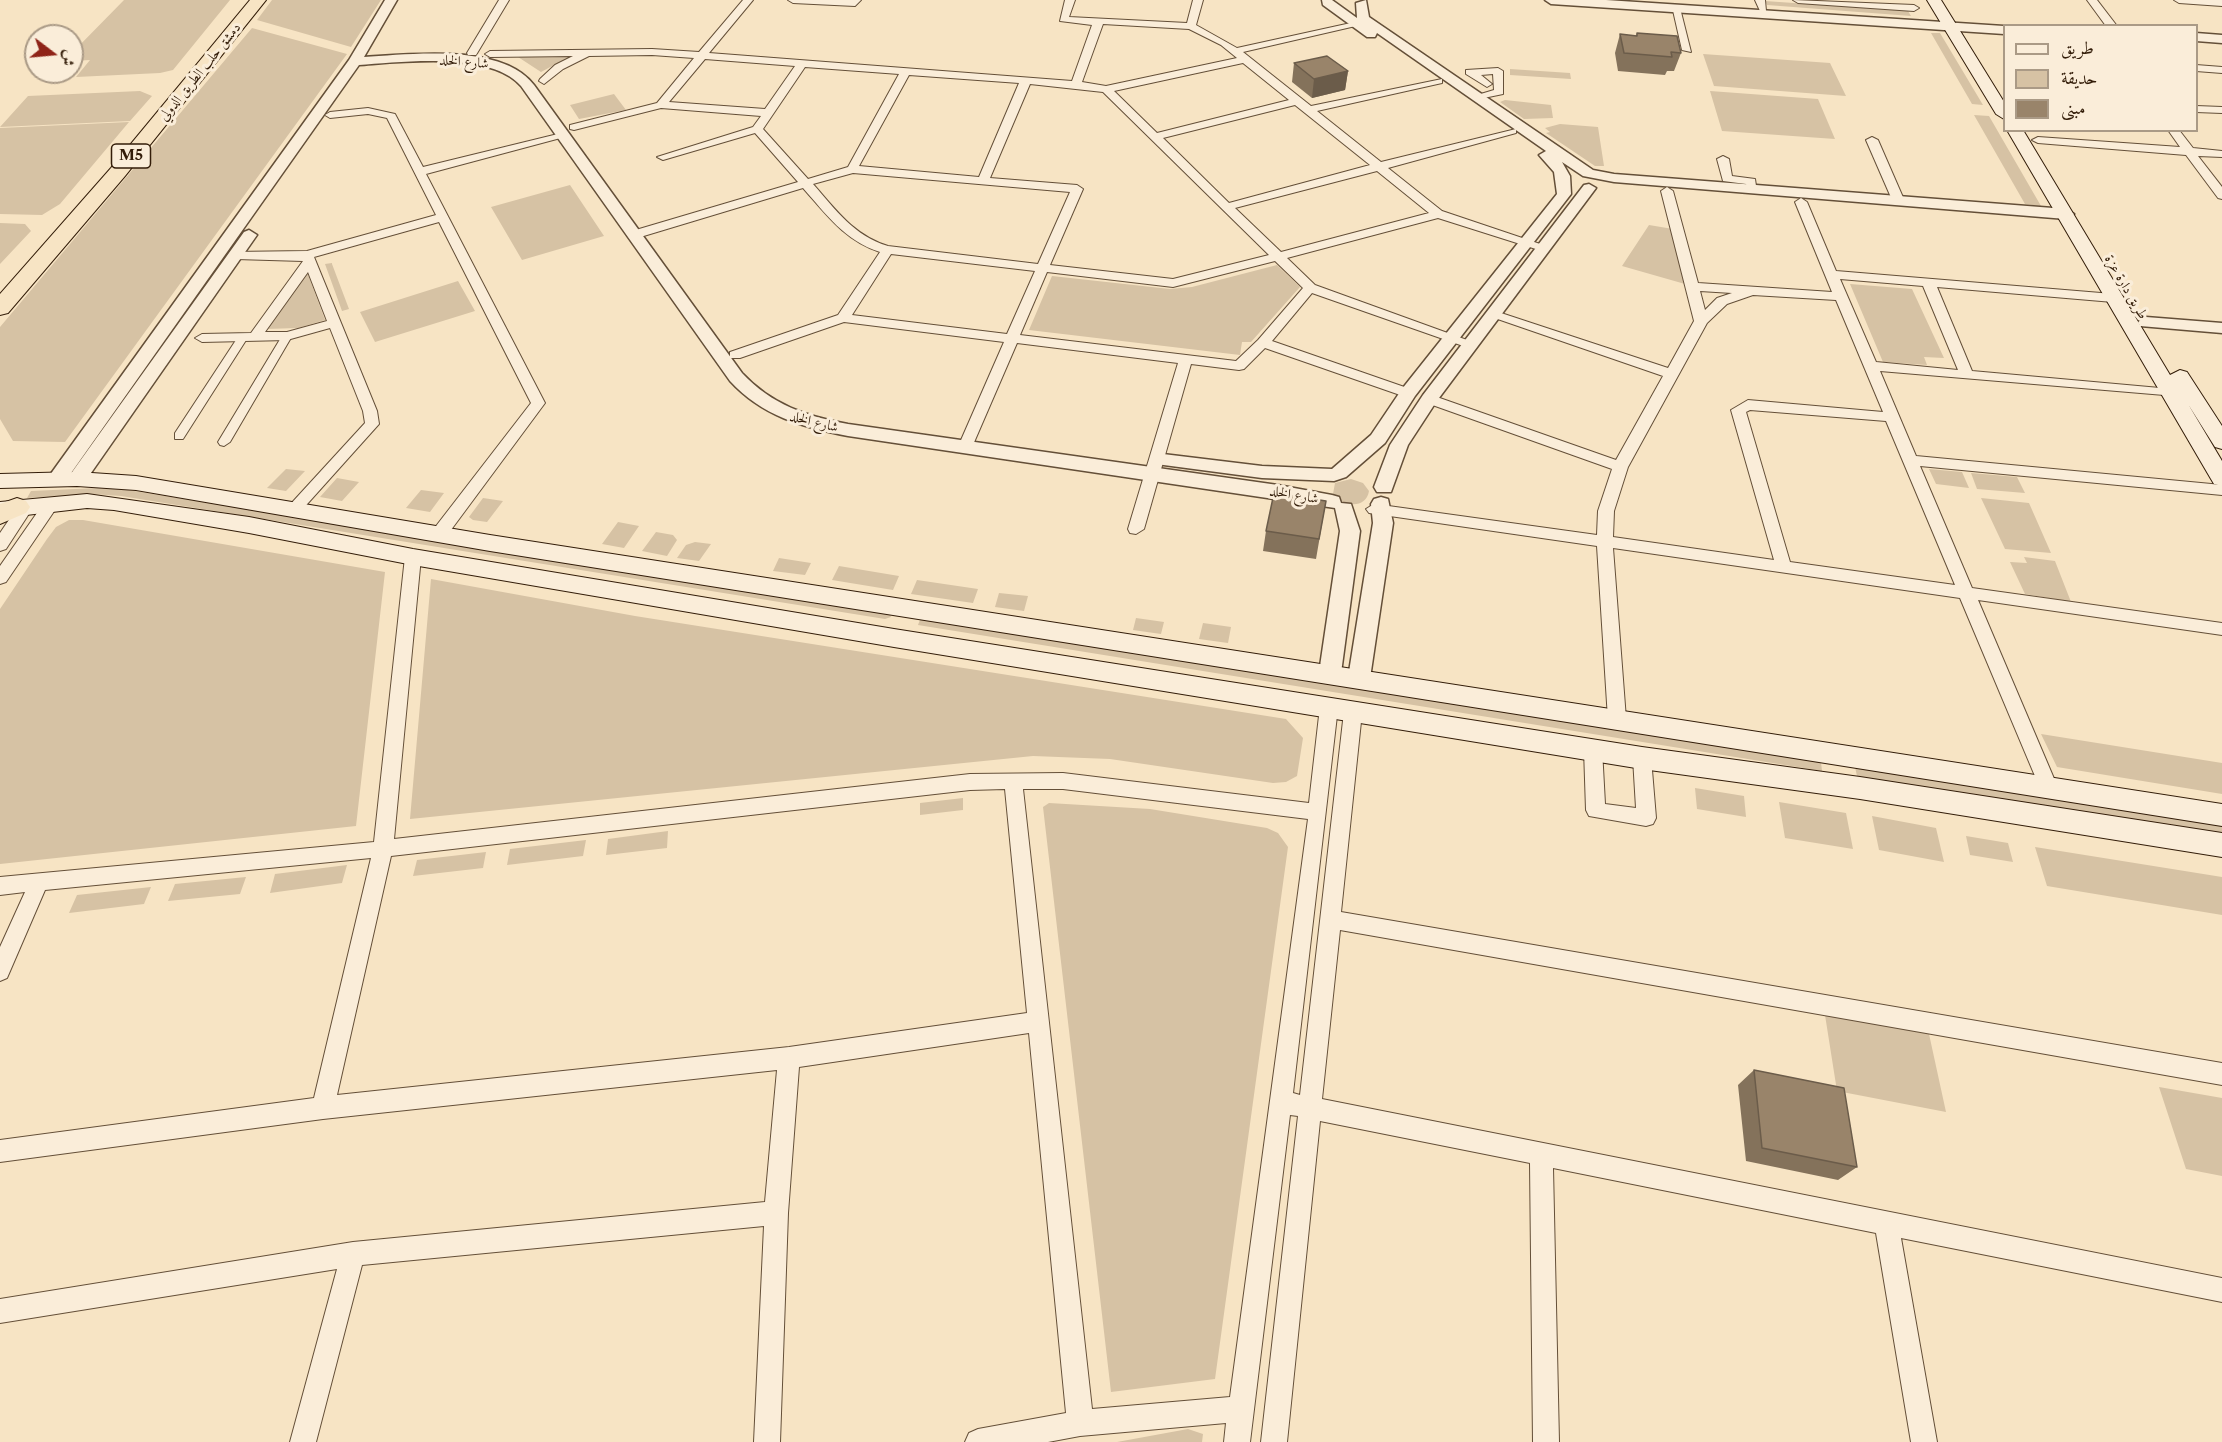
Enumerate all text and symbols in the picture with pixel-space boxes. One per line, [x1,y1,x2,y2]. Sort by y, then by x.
street label: دمشق حلب الطريق الدولي [155,20,245,124]
north arrow [24,24,84,84]
legend [2003,24,2198,132]
text: طريق [2061,37,2094,59]
text: ش [58,48,81,69]
street label: شارع الخلد [439,51,489,73]
text: حديقة [2061,67,2097,89]
text: مبنى [2061,97,2086,119]
road number: M5 [112,144,150,168]
street label: طريق دارة عزة [2101,252,2151,322]
street label: شارع الخلد [788,408,840,436]
street label: شارع الخلد [1268,482,1320,508]

